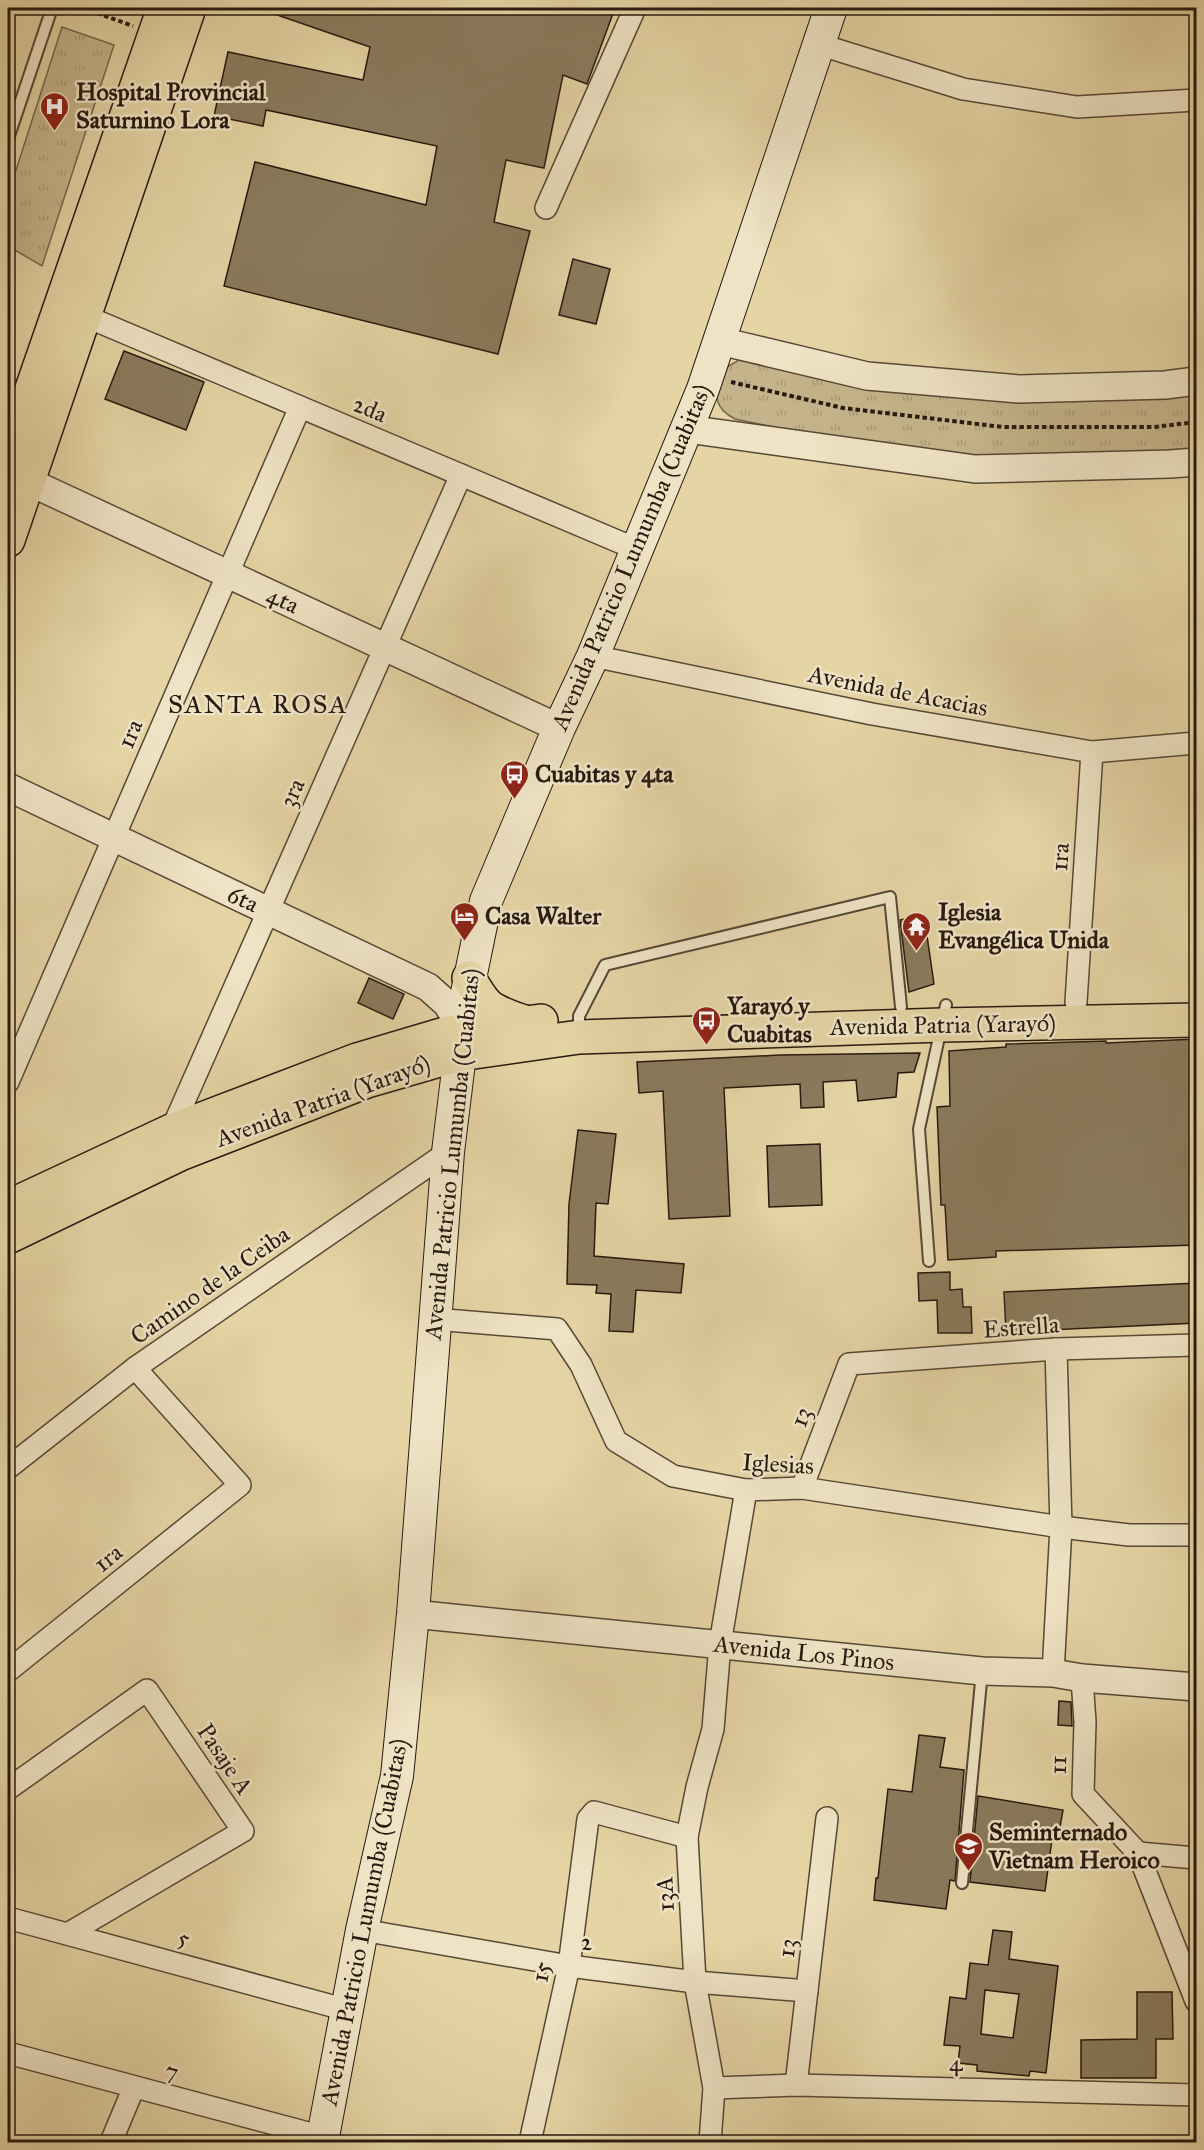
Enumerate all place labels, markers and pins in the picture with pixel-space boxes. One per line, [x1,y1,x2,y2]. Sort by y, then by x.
place label: Hospital Provincial Saturnino Lora [76,77,266,135]
hospital icon: Hospital Provincial Saturnino Lora [39,90,71,132]
bus stop icon: Cuabitas y 4ta [498,758,530,800]
place label: Cuabitas y 4ta [535,759,674,789]
place label: Iglesia Evangélica Unida [938,897,1110,955]
hotel icon: Casa Walter [448,900,480,942]
place label: Casa Walter [485,901,602,931]
temple icon: Iglesia Evangélica Unida [901,910,933,952]
place label: Yarayó y Cuabitas [726,991,812,1049]
bus stop icon: Yarayó y Cuabitas [690,1004,722,1046]
place label: Seminternado Vietnam Heroico [988,1817,1160,1875]
school or university icon: Seminternado Vietnam Heroico [952,1830,984,1872]

